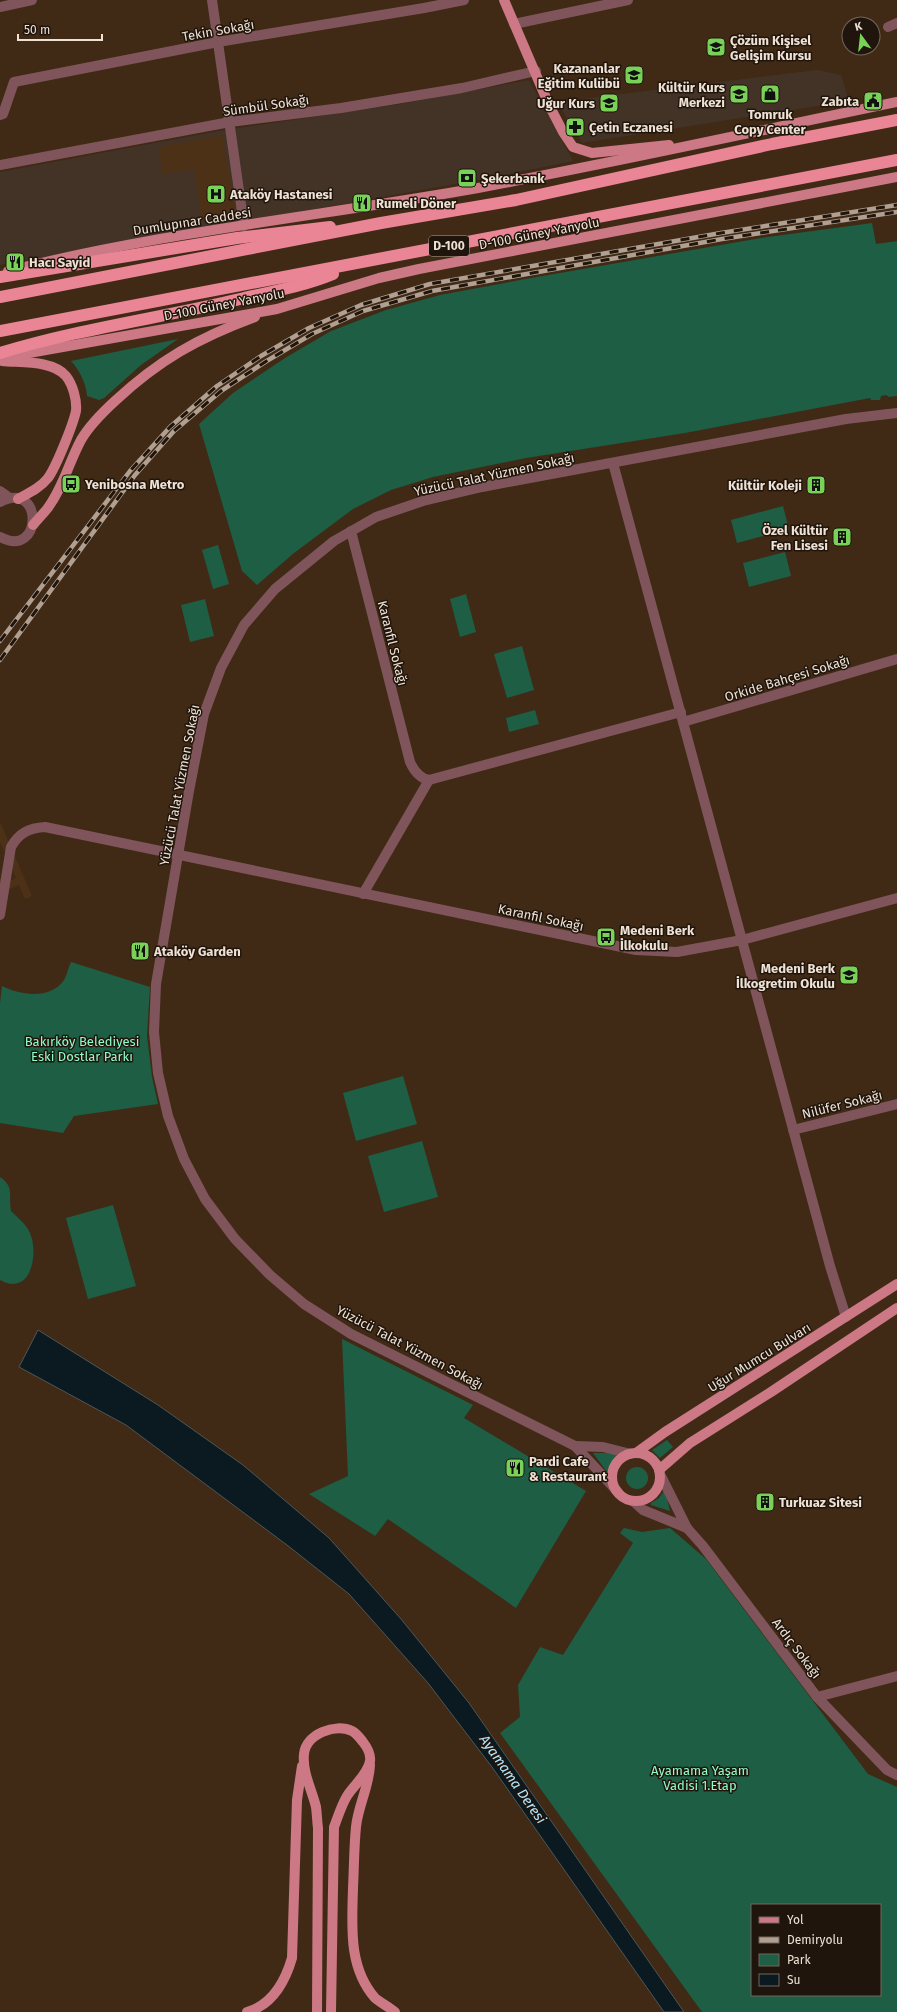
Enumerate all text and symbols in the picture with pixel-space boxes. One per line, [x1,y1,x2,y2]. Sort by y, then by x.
scale bar [18,16,102,42]
north arrow [841,16,881,56]
street label: Tekin Sokağı [181,17,255,44]
text: K [853,19,865,34]
text: 50 m [24,23,50,37]
place label: Çözüm Kişisel Gelişim Kursu [730,33,811,64]
school or university icon: Çözüm Kişisel Gelişim Kursu [705,36,727,58]
place label: Kazananlar Eğitim Kulübü [538,61,621,91]
school or university icon: Kazananlar Eğitim Kulübü [623,64,645,86]
place label: Kültür Kurs Merkezi [658,80,726,110]
school or university icon: Kültür Kurs Merkezi [728,83,750,105]
shop icon: Tomruk Copy Center [759,83,781,105]
public building icon: Zabıta [862,90,884,112]
street label: Sümbül Sokağı [222,92,310,119]
school or university icon: Uğur Kurs [598,92,620,114]
place label: Zabıta [822,94,859,109]
place label: Uğur Kurs [537,96,596,111]
place label: Tomruk Copy Center [734,107,806,137]
pharmacy icon: Çetin Eczanesi [564,116,586,138]
place label: Çetin Eczanesi [589,120,673,136]
bank icon: Şekerbank [456,167,478,189]
place label: Şekerbank [481,171,545,187]
hospital icon: Ataköy Hastanesi [205,183,227,205]
place label: Ataköy Hastanesi [229,187,333,202]
restaurant icon: Rumeli Döner [351,192,373,214]
place label: Rumeli Döner [376,196,457,211]
street label: Dumlupınar Caddesi [132,205,252,238]
street label: D-100 Güney Yanyolu [478,214,601,253]
road number: D-100 [429,236,469,256]
restaurant icon: Hacı Sayid [4,251,26,273]
place label: Hacı Sayid [29,255,90,270]
street label: D-100 Güney Yanyolu [163,285,286,324]
street label: Yüzücü Talat Yüzmen Sokağı [412,450,576,499]
bus stop icon: Yenibosna Metro [60,473,82,495]
building icon: Kültür Koleji [805,474,827,496]
place label: Yenibosna Metro [84,477,185,492]
place label: Kültür Koleji [728,478,802,493]
place label: Özel Kültür Fen Lisesi [762,522,829,553]
building icon: Özel Kültür Fen Lisesi [831,526,853,548]
street label: Karanfil Sokağı [375,599,410,687]
street label: Orkide Bahçesi Sokağı [723,652,851,705]
street label: Yüzücü Talat Yüzmen Sokağı [156,703,202,867]
street label: Karanfil Sokağı [497,901,585,934]
place label: Medeni Berk İlkokulu [620,923,695,953]
bus stop icon: Medeni Berk İlkokulu [595,926,617,948]
restaurant icon: Ataköy Garden [129,940,151,962]
place label: Ataköy Garden [153,944,241,959]
place label: Medeni Berk İlkogretim Okulu [736,961,836,991]
school or university icon: Medeni Berk İlkogretim Okulu [838,964,860,986]
park label: Bakırköy Belediyesi Eski Dostlar Parkı [25,1034,139,1064]
street label: Nilüfer Sokağı [800,1087,884,1122]
street label: Yüzücü Talat Yüzmen Sokağı [334,1302,486,1393]
street label: Uğur Mumcu Bulvarı [705,1320,813,1395]
place label: Pardi Cafe & Restaurant [529,1454,608,1484]
restaurant icon: Pardi Cafe & Restaurant [504,1457,526,1479]
building icon: Turkuaz Sitesi [754,1491,776,1513]
place label: Turkuaz Sitesi [779,1495,862,1510]
street label: Ardıç Sokağı [769,1615,824,1681]
water label: Ayamama Deresi [475,1731,550,1827]
park label: Ayamama Yaşam Vadisi 1.Etap [651,1763,749,1793]
legend [751,1904,881,1996]
text: Yol [787,1913,804,1927]
text: Demiryolu [787,1933,843,1947]
text: Park [787,1953,811,1967]
text: Su [787,1973,801,1987]

